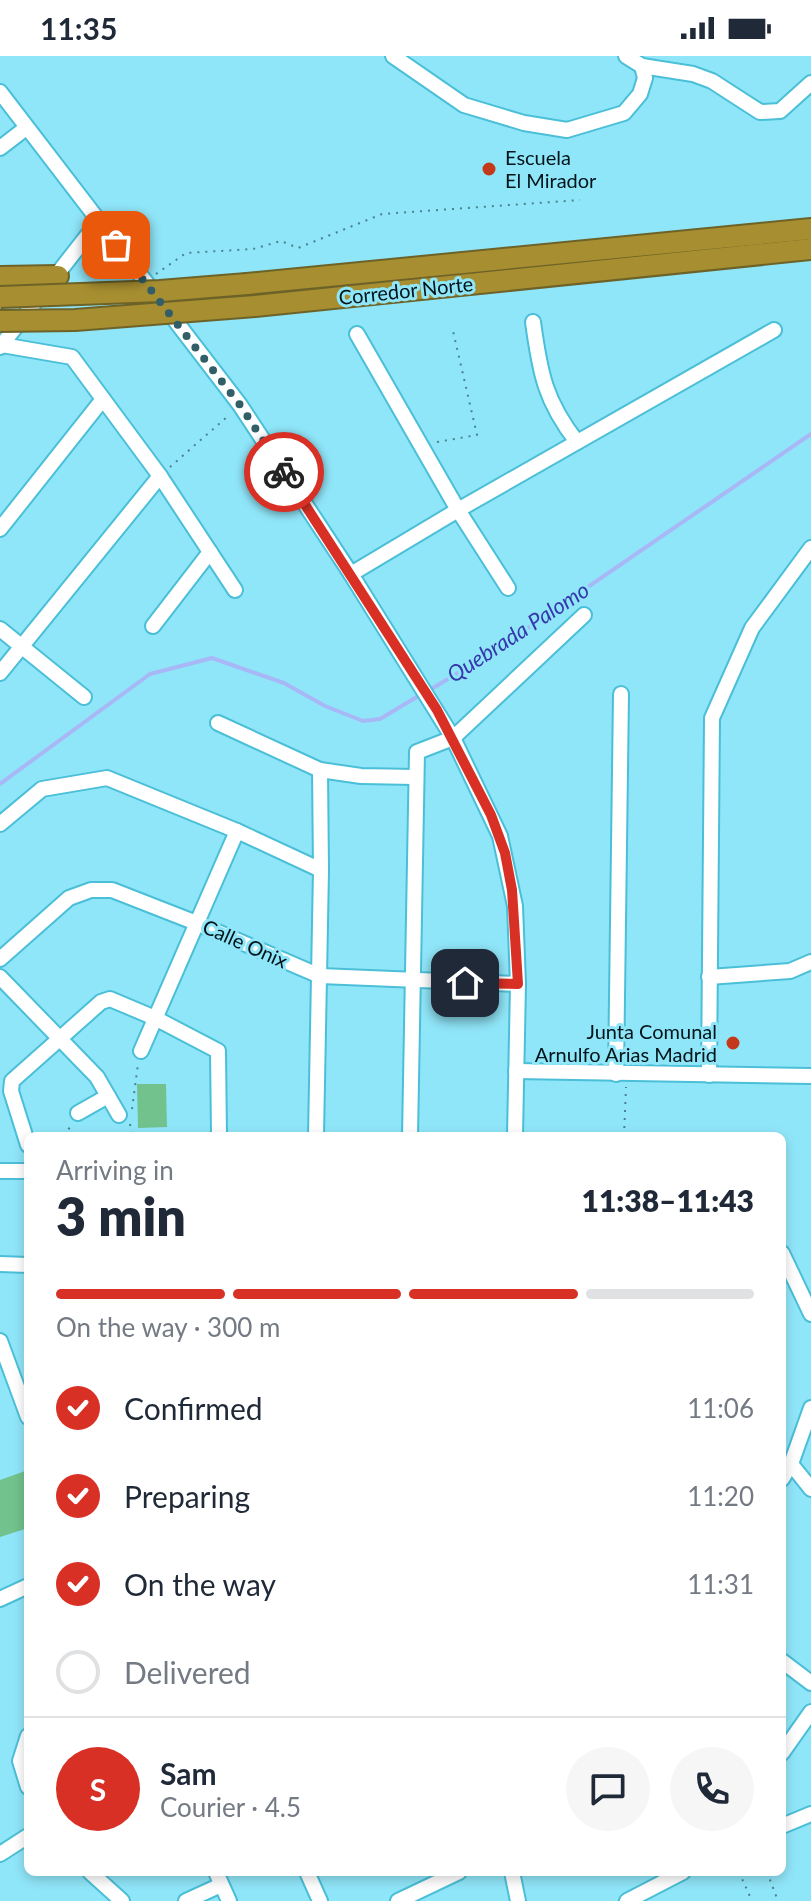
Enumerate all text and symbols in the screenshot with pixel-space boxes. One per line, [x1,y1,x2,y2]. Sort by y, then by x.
text: 11:35 [40,10,117,46]
place label: Escuela El Mirador [505,145,597,192]
marker: Escuela El Mirador [480,160,498,178]
pin [82,211,150,279]
icon: bag [94,223,138,267]
street label: Corredor Norte [338,271,474,309]
courier [244,432,324,512]
icon: bike [262,450,306,494]
water label: Quebrada Palomo [442,576,594,688]
street label: Calle Onix [199,914,291,972]
pin [431,949,499,1017]
icon: home [443,961,487,1005]
place label: Junta Comunal Arnulfo Arias Madrid [535,1019,717,1066]
marker: Junta Comunal Arnulfo Arias Madrid [724,1034,742,1052]
text: Arriving in [56,1154,174,1186]
text: 11:38–11:43 [581,1182,754,1218]
text: 3 min [56,1185,186,1247]
text: On the way · 300 m [56,1311,280,1343]
icon: check [56,1386,100,1430]
text: Confirmed [124,1390,263,1426]
text: 11:06 [687,1392,754,1424]
icon: check [56,1474,100,1518]
text: Preparing [124,1478,250,1514]
text: 11:20 [687,1480,754,1512]
icon: check [56,1562,100,1606]
text: On the way [124,1566,276,1602]
text: 11:31 [687,1568,754,1600]
text: Delivered [124,1654,251,1690]
button: chat [566,1747,650,1831]
button: phone [670,1747,754,1831]
text: Sam [160,1755,217,1791]
text: S [90,1771,106,1807]
text: Courier · 4.5 [160,1791,301,1823]

